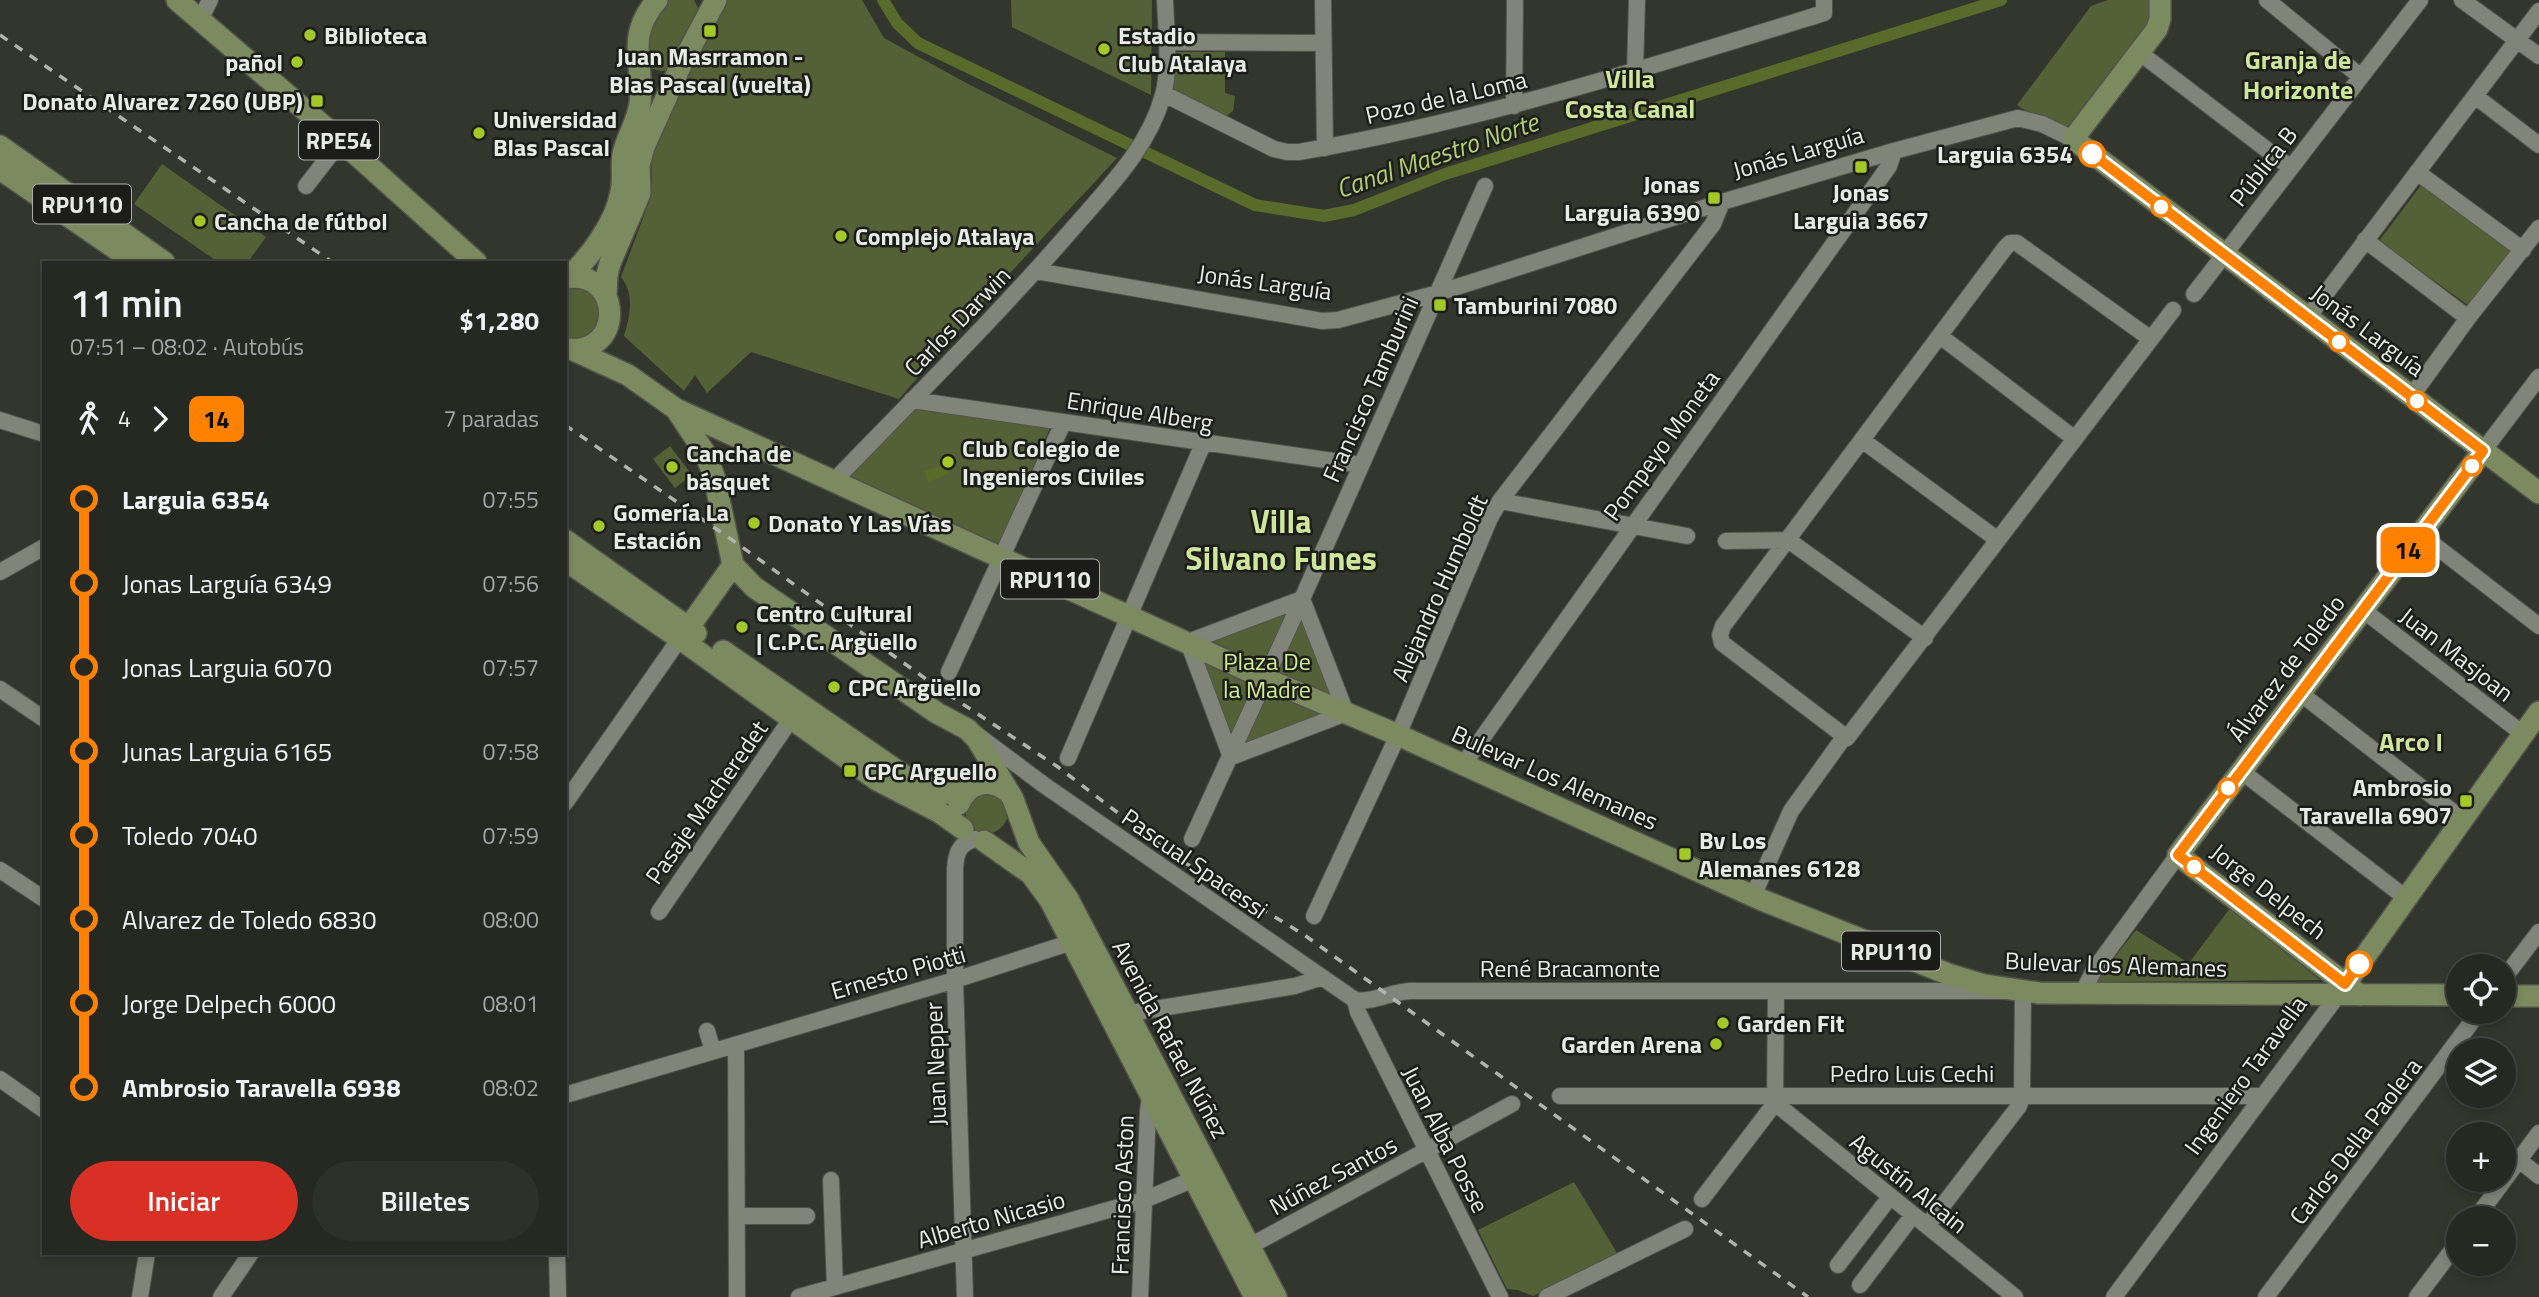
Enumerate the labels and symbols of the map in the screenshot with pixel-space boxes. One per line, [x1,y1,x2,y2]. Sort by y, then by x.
place label: Biblioteca [324,17,427,53]
place label: Estadio Club Atalaya [1118,17,1247,81]
marker: Juan Masrramon - Blas Pascal (vuelta) [702,23,718,39]
marker: Biblioteca [302,27,318,43]
place label: Juan Masrramon - Blas Pascal (vuelta) [609,38,811,102]
district label: Granja de Horizonte [2243,40,2353,109]
marker: Estadio Club Atalaya [1096,41,1112,57]
place label: pañol [225,44,283,80]
marker: pañol [289,54,305,70]
district label: Villa Costa Canal [1565,59,1695,128]
street label: Pozo de la Loma [1362,61,1530,133]
place label: Donato Alvarez 7260 (UBP) [22,83,303,119]
marker: Donato Alvarez 7260 (UBP) [309,93,325,109]
place label: Universidad Blas Pascal [493,101,617,165]
water label: Canal Maestro Norte [1331,101,1545,208]
street label: Jonás Larguía [1728,116,1868,188]
street label: Pública B [2220,118,2306,214]
road number: RPE54 [299,120,379,160]
marker: Universidad Blas Pascal [471,125,487,141]
place label: Larguia 6354 [1937,136,2073,172]
marker: Larguia 6354 [2079,141,2105,167]
marker: Jonas Larguia 3667 [1853,159,1869,175]
place label: Jonas Larguia 6390 [1564,166,1700,230]
place label: Jonas Larguia 3667 [1793,174,1929,238]
road number: RPU110 [33,184,131,224]
marker: Jonas Larguia 6390 [1706,190,1722,206]
unlabelled marker [2151,197,2171,217]
place label: Cancha de fútbol [214,203,388,239]
marker: Cancha de fútbol [192,213,208,229]
place label: Complejo Atalaya [855,218,1035,254]
marker: Complejo Atalaya [833,228,849,244]
street label: Jonás Larguía [1196,255,1334,309]
street label: Carlos Darwin [895,258,1019,384]
street label: Jonás Larguía [2303,275,2433,385]
place label: Tamburini 7080 [1454,287,1617,323]
street label: Francisco Tamburini [1313,290,1427,488]
marker: Tamburini 7080 [1432,297,1448,313]
unlabelled marker [2329,332,2349,352]
street label: Pompeyo Moneta [1594,362,1728,528]
street label: Enrique Alberg [1064,382,1216,440]
unlabelled marker [2407,391,2427,411]
place label: Club Colegio de Ingenieros Civiles [962,430,1145,494]
place label: Cancha de básquet [686,435,792,499]
marker: Club Colegio de Ingenieros Civiles [940,454,956,470]
unlabelled marker [2462,456,2482,476]
marker: Cancha de básquet [664,459,680,475]
street label: Alejandro Humboldt [1382,488,1497,688]
place label: Gomería La Estación [613,494,729,558]
district label: Villa Silvano Funes [1185,497,1377,582]
place label: Donato Y Las Vías [768,505,952,541]
marker: Donato Y Las Vías [746,515,762,531]
marker: Gomería La Estación [591,518,607,534]
line badge: 14 [2376,527,2440,573]
road number: RPU110 [1001,559,1099,598]
street label: Álvarez de Toledo [2219,587,2353,749]
place label: Centro Cultural | C.P.C. Argüello [756,595,918,659]
street label: Juan Masjoan [2392,598,2522,710]
marker: Centro Cultural | C.P.C. Argüello [734,619,750,635]
park label: Plaza De la Madre [1223,643,1311,707]
place label: CPC Argüello [848,669,981,705]
marker: CPC Argüello [826,679,842,695]
street label: Pasaje Macheredet [636,712,776,891]
street label: Bulevar Los Alemanes [1446,715,1664,839]
district label: Arco I [2379,722,2443,761]
place label: CPC Arguello [864,753,997,789]
marker: CPC Arguello [842,763,858,779]
place label: Ambrosio Taravella 6907 [2300,769,2452,833]
unlabelled marker [2218,778,2238,798]
marker: Ambrosio Taravella 6907 [2458,793,2474,809]
street label: Pascual Spacessi [1115,799,1275,927]
place label: Bv Los Alemanes 6128 [1699,822,1860,886]
street label: Jorge Delpech [2203,834,2335,948]
marker: Bv Los Alemanes 6128 [1677,846,1693,862]
unlabelled marker [2184,857,2204,877]
road number: RPU110 [1842,932,1940,970]
street label: Avenida Rafael Núñez [1103,933,1239,1145]
street label: Ernesto Piotti [827,936,969,1008]
street label: Bulevar Los Alemanes [2004,942,2228,986]
street label: René Bracamonte [1480,950,1660,986]
unlabelled marker [2346,951,2372,977]
street label: Ingeniero Taravella [2175,988,2315,1162]
street label: Juan Nepper [915,1001,955,1127]
place label: Garden Fit [1737,1005,1845,1041]
marker: Garden Fit [1715,1015,1731,1031]
place label: Garden Arena [1561,1026,1702,1062]
marker: Garden Arena [1708,1036,1724,1052]
street label: Carlos Della Paolera [2280,1050,2430,1232]
street label: Pedro Luis Cechi [1830,1055,1994,1091]
street label: Juan Alba Posse [1393,1059,1499,1219]
street label: Francisco Aston [1101,1114,1143,1276]
street label: Agustín Alcain [1842,1124,1976,1242]
street label: Núñez Santos [1263,1126,1403,1224]
street label: Alberto Nicasio [913,1181,1069,1257]

